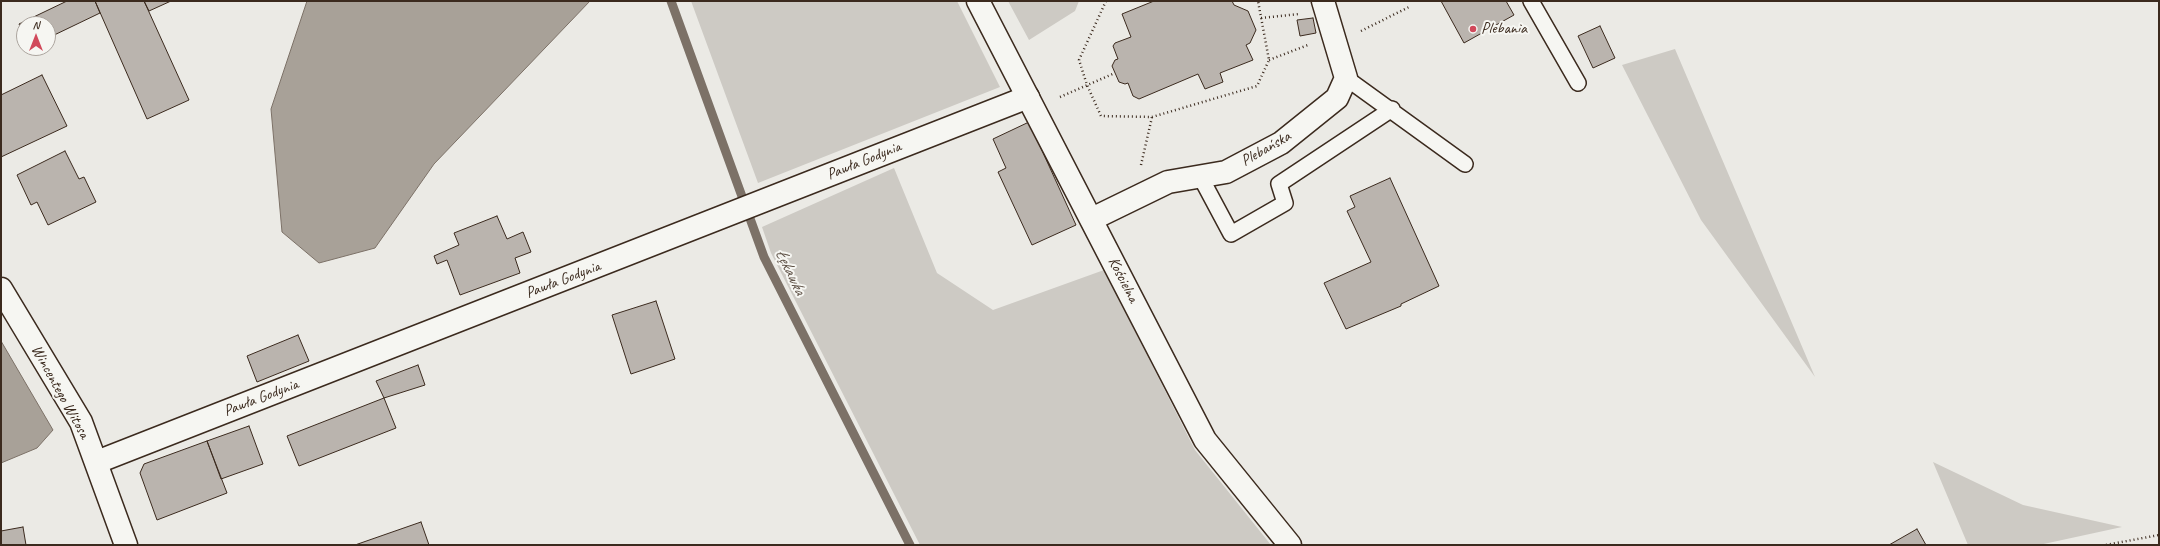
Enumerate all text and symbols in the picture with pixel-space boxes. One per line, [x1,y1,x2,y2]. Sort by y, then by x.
north arrow [16,16,56,56]
text: N [33,18,39,32]
place label: Plebania [1481,19,1527,39]
marker: Plebania [1468,24,1478,34]
street label: Plebańska [1238,127,1294,171]
street label: Pawła Godynia [824,137,904,185]
water label: Łękawka [770,246,810,298]
street label: Kościelna [1103,254,1143,306]
street label: Pawła Godynia [523,257,603,303]
street label: Wincentego Witosa [26,342,94,442]
street label: Pawła Godynia [221,375,301,421]

